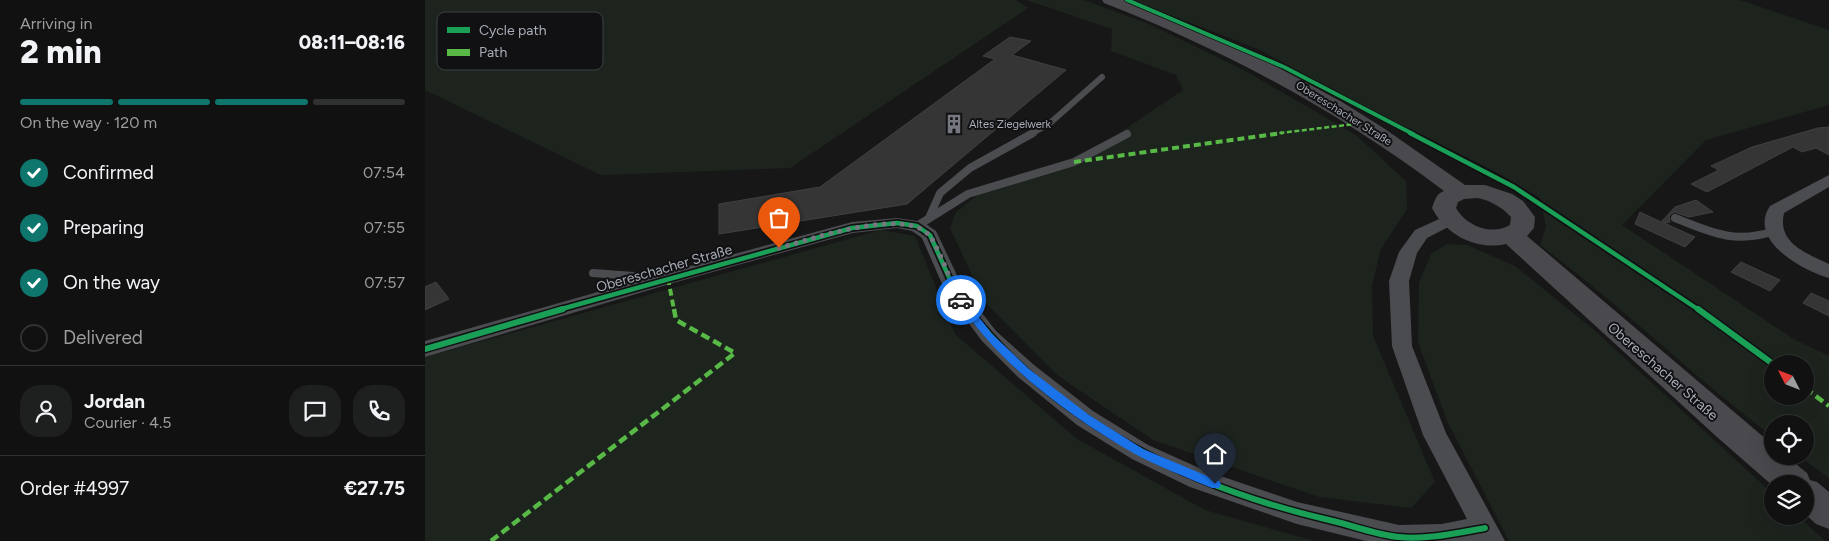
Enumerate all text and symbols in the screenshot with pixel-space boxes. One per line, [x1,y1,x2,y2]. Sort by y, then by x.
legend [437,12,603,70]
text: Arriving in [20,14,92,33]
text: Cycle path [479,22,547,39]
text: 08:11–08:16 [299,31,405,54]
text: 2 min [20,33,102,71]
text: Path [479,44,507,61]
street label: Obereschacher Straße [1293,79,1394,148]
text: On the way · 120 m [20,113,157,132]
building icon: Altes Ziegelwerk [943,113,965,135]
place label: Altes Ziegelwerk [969,118,1052,131]
icon: check [20,159,48,187]
text: Confirmed [63,161,154,184]
text: 07:54 [363,163,405,182]
pin [758,197,800,248]
icon: bag [765,204,793,232]
icon: check [20,214,48,242]
text: Preparing [63,216,144,239]
text: 07:55 [364,218,405,237]
street label: Obereschacher Straße [594,241,734,296]
icon: check [20,269,48,297]
text: On the way [63,271,160,294]
text: 07:57 [364,273,405,292]
courier [936,275,986,325]
icon: car [947,286,975,314]
street label: Obereschacher Straße [1604,319,1722,424]
text: Delivered [63,326,143,349]
north arrow [1764,355,1814,405]
map controls [1764,355,1814,525]
button: person [20,385,72,437]
button: chat [289,385,341,437]
button: phone [353,385,405,437]
text: Jordan [84,390,145,413]
text: Courier · 4.5 [84,413,171,432]
button: locate [1764,415,1814,465]
pin [1194,433,1236,484]
icon: home [1201,440,1229,468]
button: layers [1764,475,1814,525]
text: Order #4997 [20,477,129,500]
text: €27.75 [344,477,405,500]

